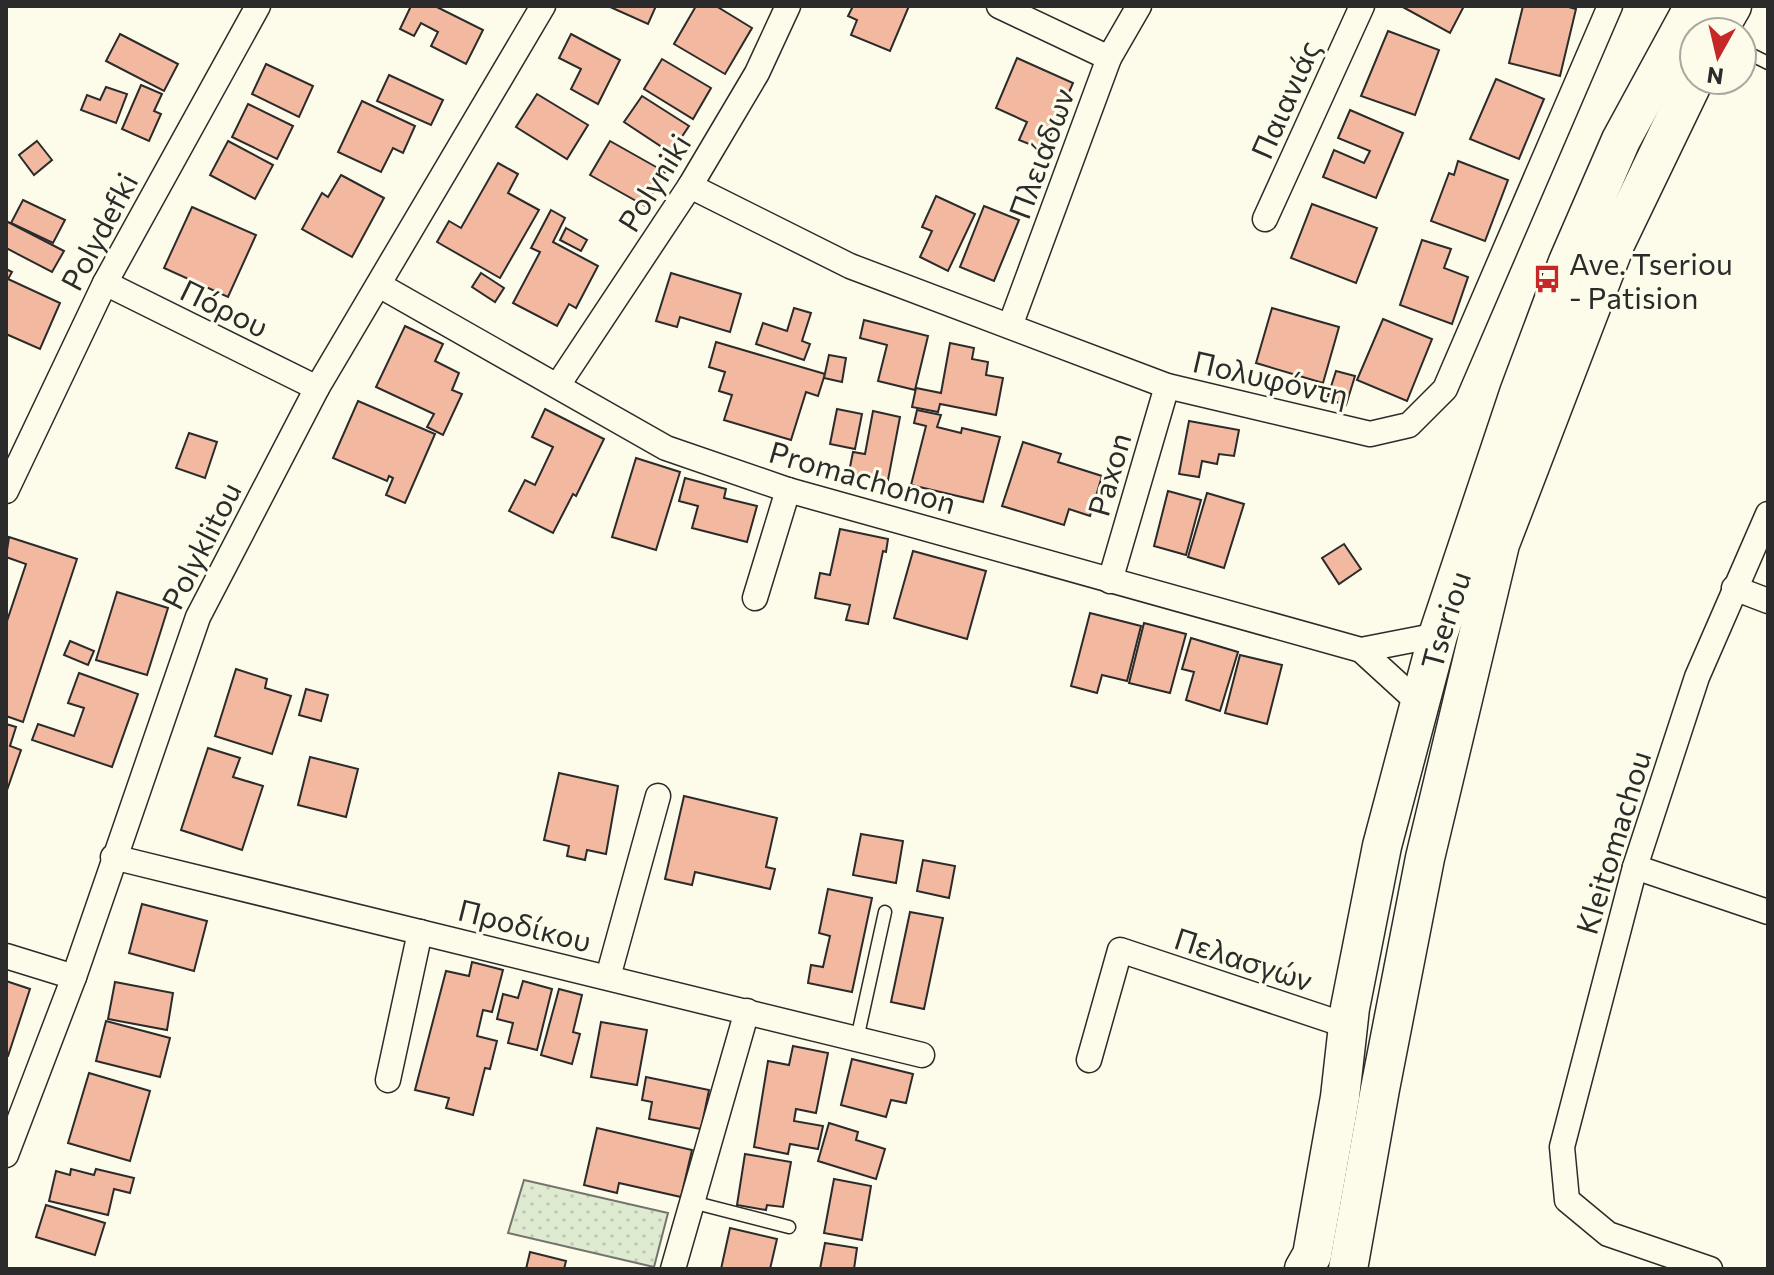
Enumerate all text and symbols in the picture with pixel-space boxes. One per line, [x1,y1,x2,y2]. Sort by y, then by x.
north arrow [1678,16,1758,96]
street label: Παιανιάς [1242,34,1326,164]
text: N [1705,62,1725,91]
street label: Πλειάδων [999,83,1081,223]
street label: Polyniki [609,126,697,238]
street label: Polydefki [52,166,144,296]
place label: Ave. Tseriou - Patision [1569,244,1733,315]
bus stop icon: Ave. Tseriou - Patision [1532,264,1562,294]
street label: Πόρου [175,270,275,344]
street label: Πολυφόντη [1190,341,1352,413]
street label: Paxon [1079,428,1137,520]
street label: Promachonon [765,432,961,520]
street label: Polyklitou [152,475,248,615]
street label: Tseriou [1411,566,1477,673]
street label: Kleitomachou [1567,746,1657,938]
street label: Προδίκου [455,890,595,958]
street label: Πελασγών [1170,918,1318,998]

